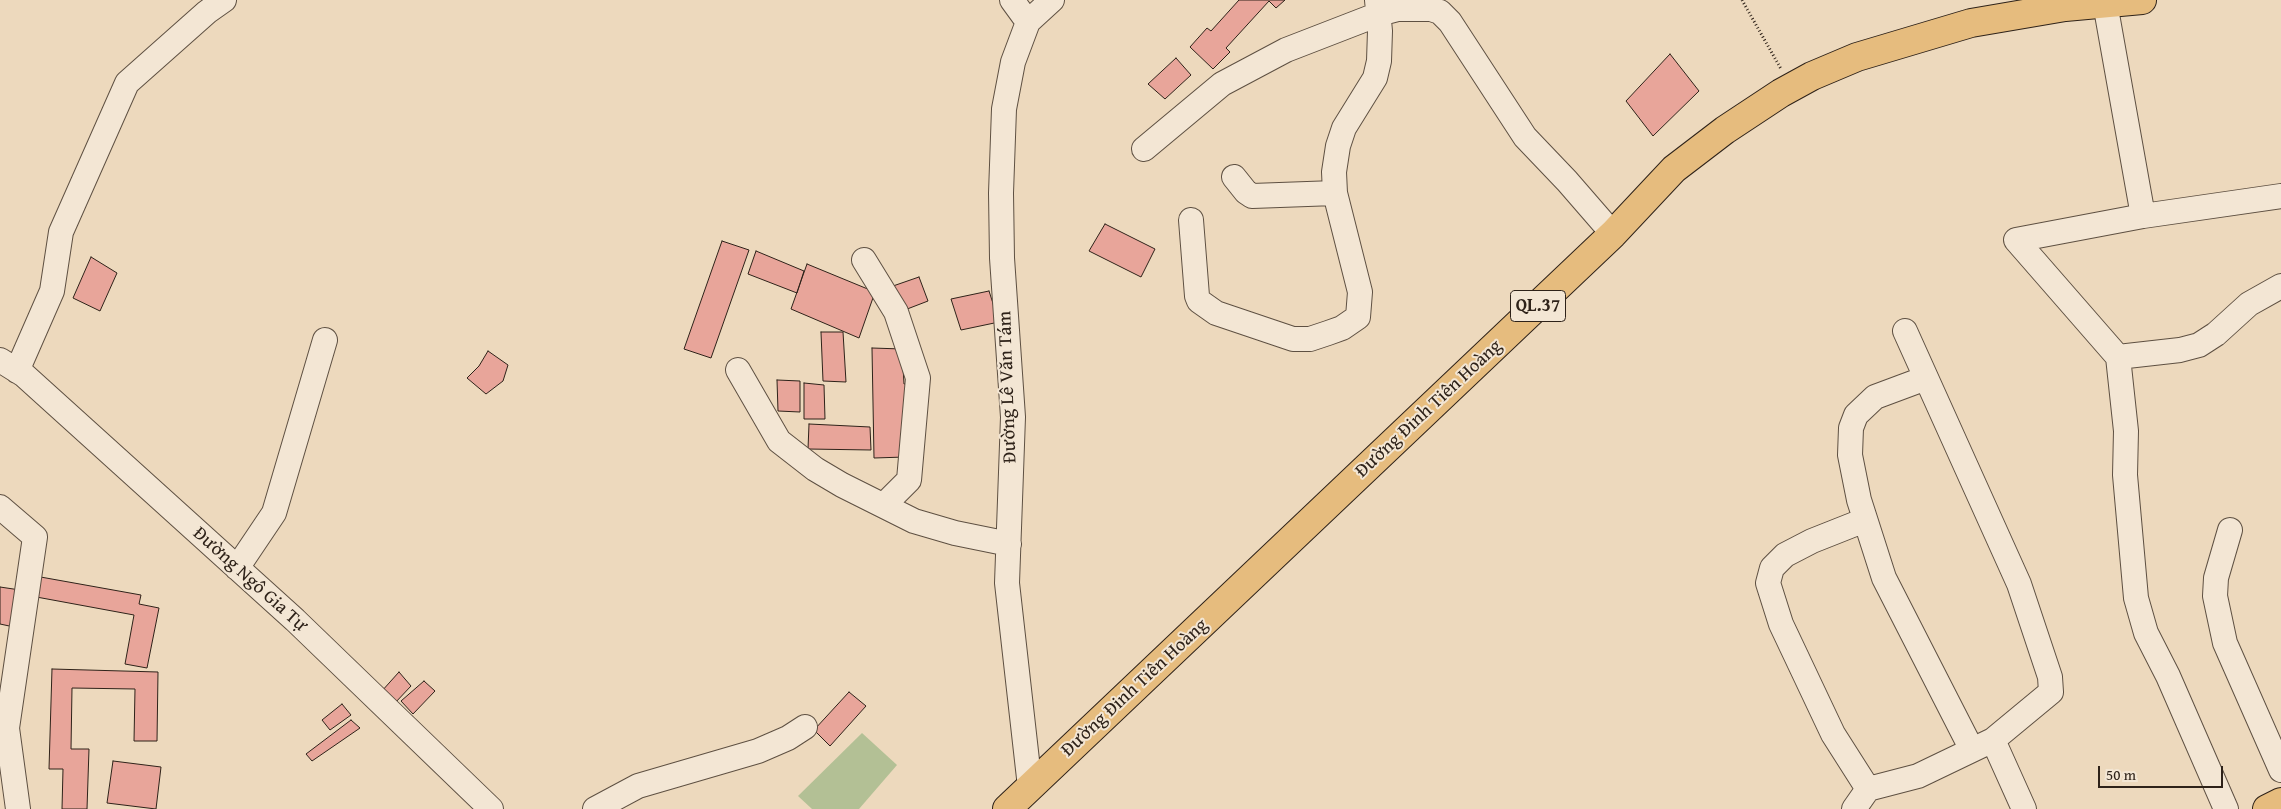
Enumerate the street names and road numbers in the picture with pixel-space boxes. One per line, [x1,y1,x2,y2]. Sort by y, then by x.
road number: QL.37 [1510,290,1566,322]
street label: Đường Lê Văn Tám [994,311,1022,463]
street label: Đường Đinh Tiên Hoàng [1351,335,1507,483]
street label: Đường Ngô Gia Tự [188,522,312,638]
street label: Đường Đinh Tiên Hoàng [1057,614,1213,762]

